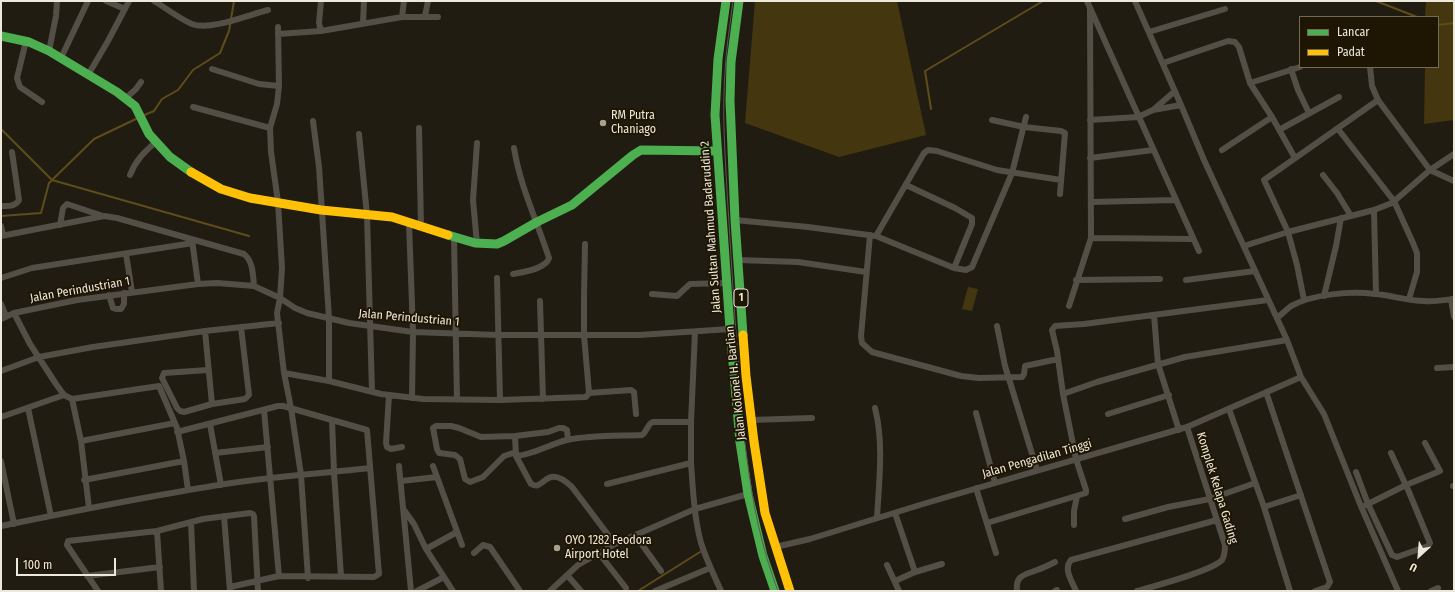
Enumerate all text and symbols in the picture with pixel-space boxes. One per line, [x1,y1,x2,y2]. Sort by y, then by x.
legend [1299,16,1439,68]
text: Lancar [1337,25,1370,39]
text: Padat [1337,45,1365,59]
place label: RM Putra Chaniago [611,109,656,137]
marker: RM Putra Chaniago [598,118,608,128]
street label: Jalan Sultan Mahmud Badaruddin 2 [698,140,724,314]
street label: Jalan Perindustrian 1 [29,274,131,306]
road number: 1 [734,289,748,307]
street label: Jalan Perindustrian 1 [358,306,460,330]
street label: Jalan Kolonel H. Barlian [723,325,749,441]
street label: Komplek Kelapa Gading [1193,431,1241,545]
street label: Jalan Pengadilan Tinggi [981,436,1093,482]
place label: OYO 1282 Feodora Airport Hotel [565,534,652,562]
north arrow [1399,536,1439,576]
marker: OYO 1282 Feodora Airport Hotel [552,543,562,553]
scale bar [18,550,118,576]
text: 100 m [23,558,52,572]
text: U [1408,560,1419,574]

